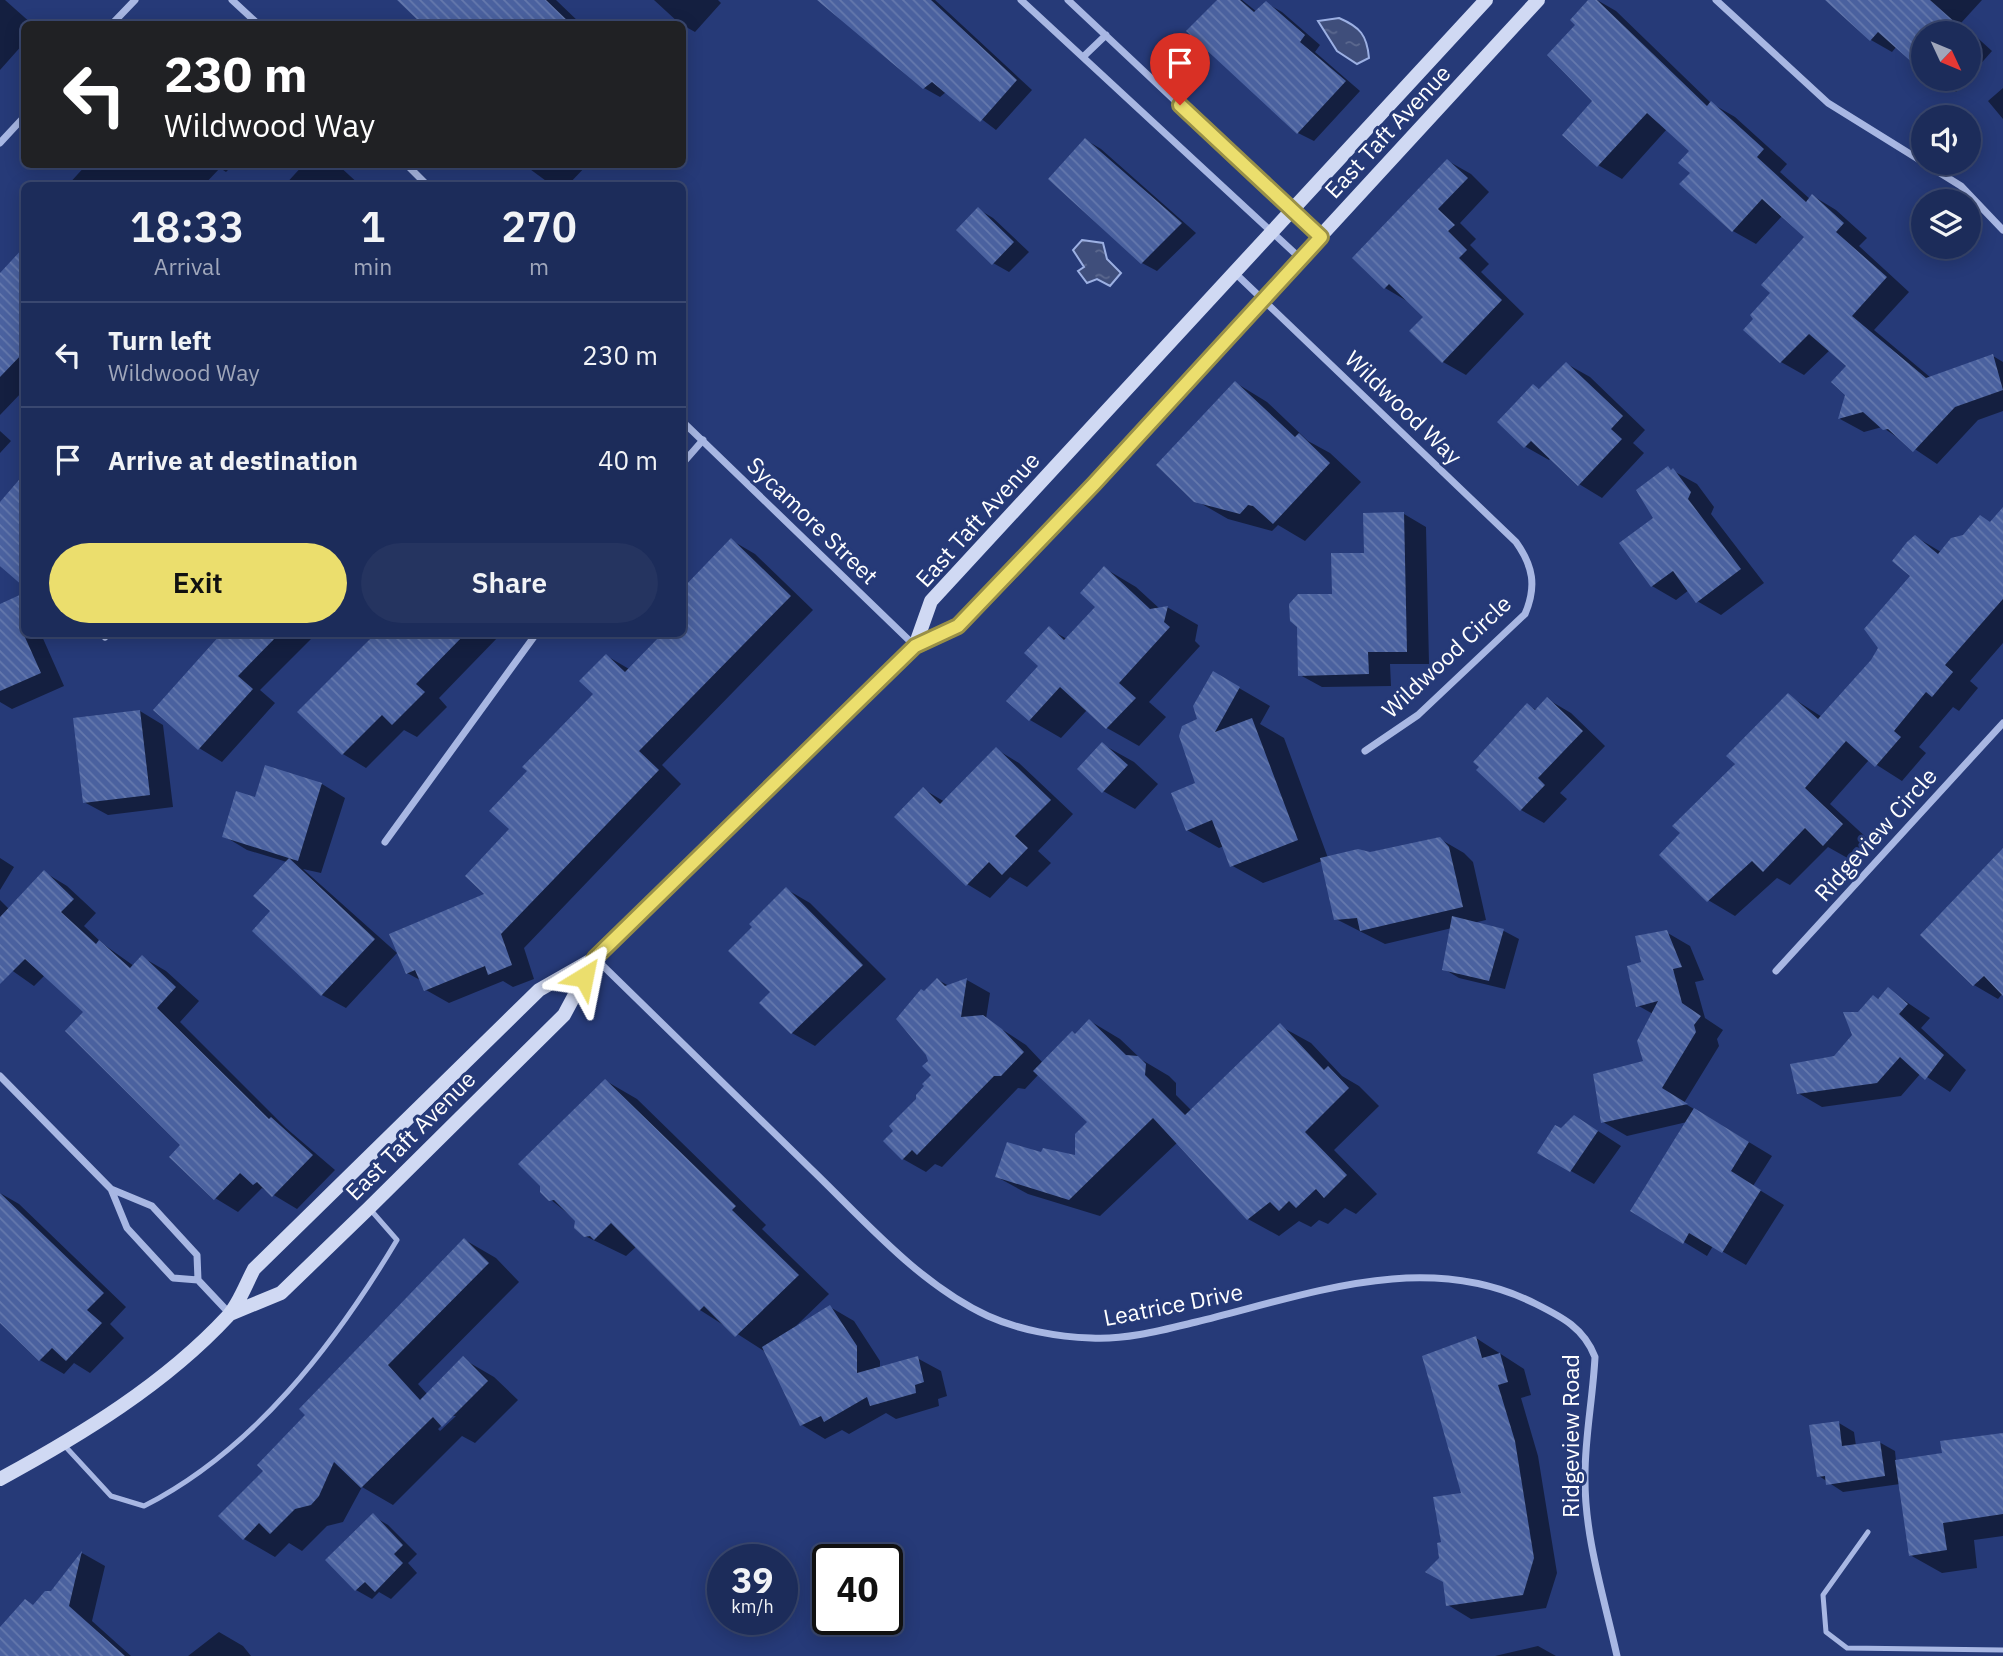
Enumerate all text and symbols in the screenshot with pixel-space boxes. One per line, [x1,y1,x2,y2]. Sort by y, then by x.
north arrow [1911,21,1981,91]
map controls [1911,21,1981,259]
pin [1150,33,1210,105]
text: 230 m [164,42,308,105]
icon: arrive [1161,44,1199,82]
icon: left [49,49,140,140]
street label: East Taft Avenue [1317,58,1457,204]
text: Wildwood Way [164,104,375,146]
button: sound [1911,105,1981,175]
button: layers [1911,189,1981,259]
text: 18:33 [130,199,244,254]
text: 1 [360,199,385,254]
text: 270 [501,199,577,254]
text: Arrival [154,251,221,281]
text: min [353,251,392,281]
text: m [529,251,549,281]
text: Turn left [108,323,211,357]
icon: left [49,336,87,374]
text: 230 m [582,338,658,372]
street label: Wildwood Way [1339,343,1469,471]
text: Wildwood Way [108,357,260,387]
icon: arrive [49,441,87,479]
text: Arrive at destination [108,443,358,477]
text: 40 m [598,443,658,477]
street label: East Taft Avenue [908,445,1046,593]
street label: Sycamore Street [741,450,885,590]
button: Exit [49,543,347,623]
button: Share [361,543,658,623]
street label: Wildwood Circle [1375,588,1517,724]
street label: Ridgeview Circle [1807,761,1943,907]
position arrow [547,940,621,1014]
street label: East Taft Avenue [339,1064,481,1206]
street label: Leatrice Drive [1101,1276,1245,1332]
street label: Ridgeview Road [1555,1354,1585,1518]
speed limit sign: 40 [812,1544,903,1635]
text: 39 [731,1557,774,1603]
text: km/h [731,1595,774,1618]

